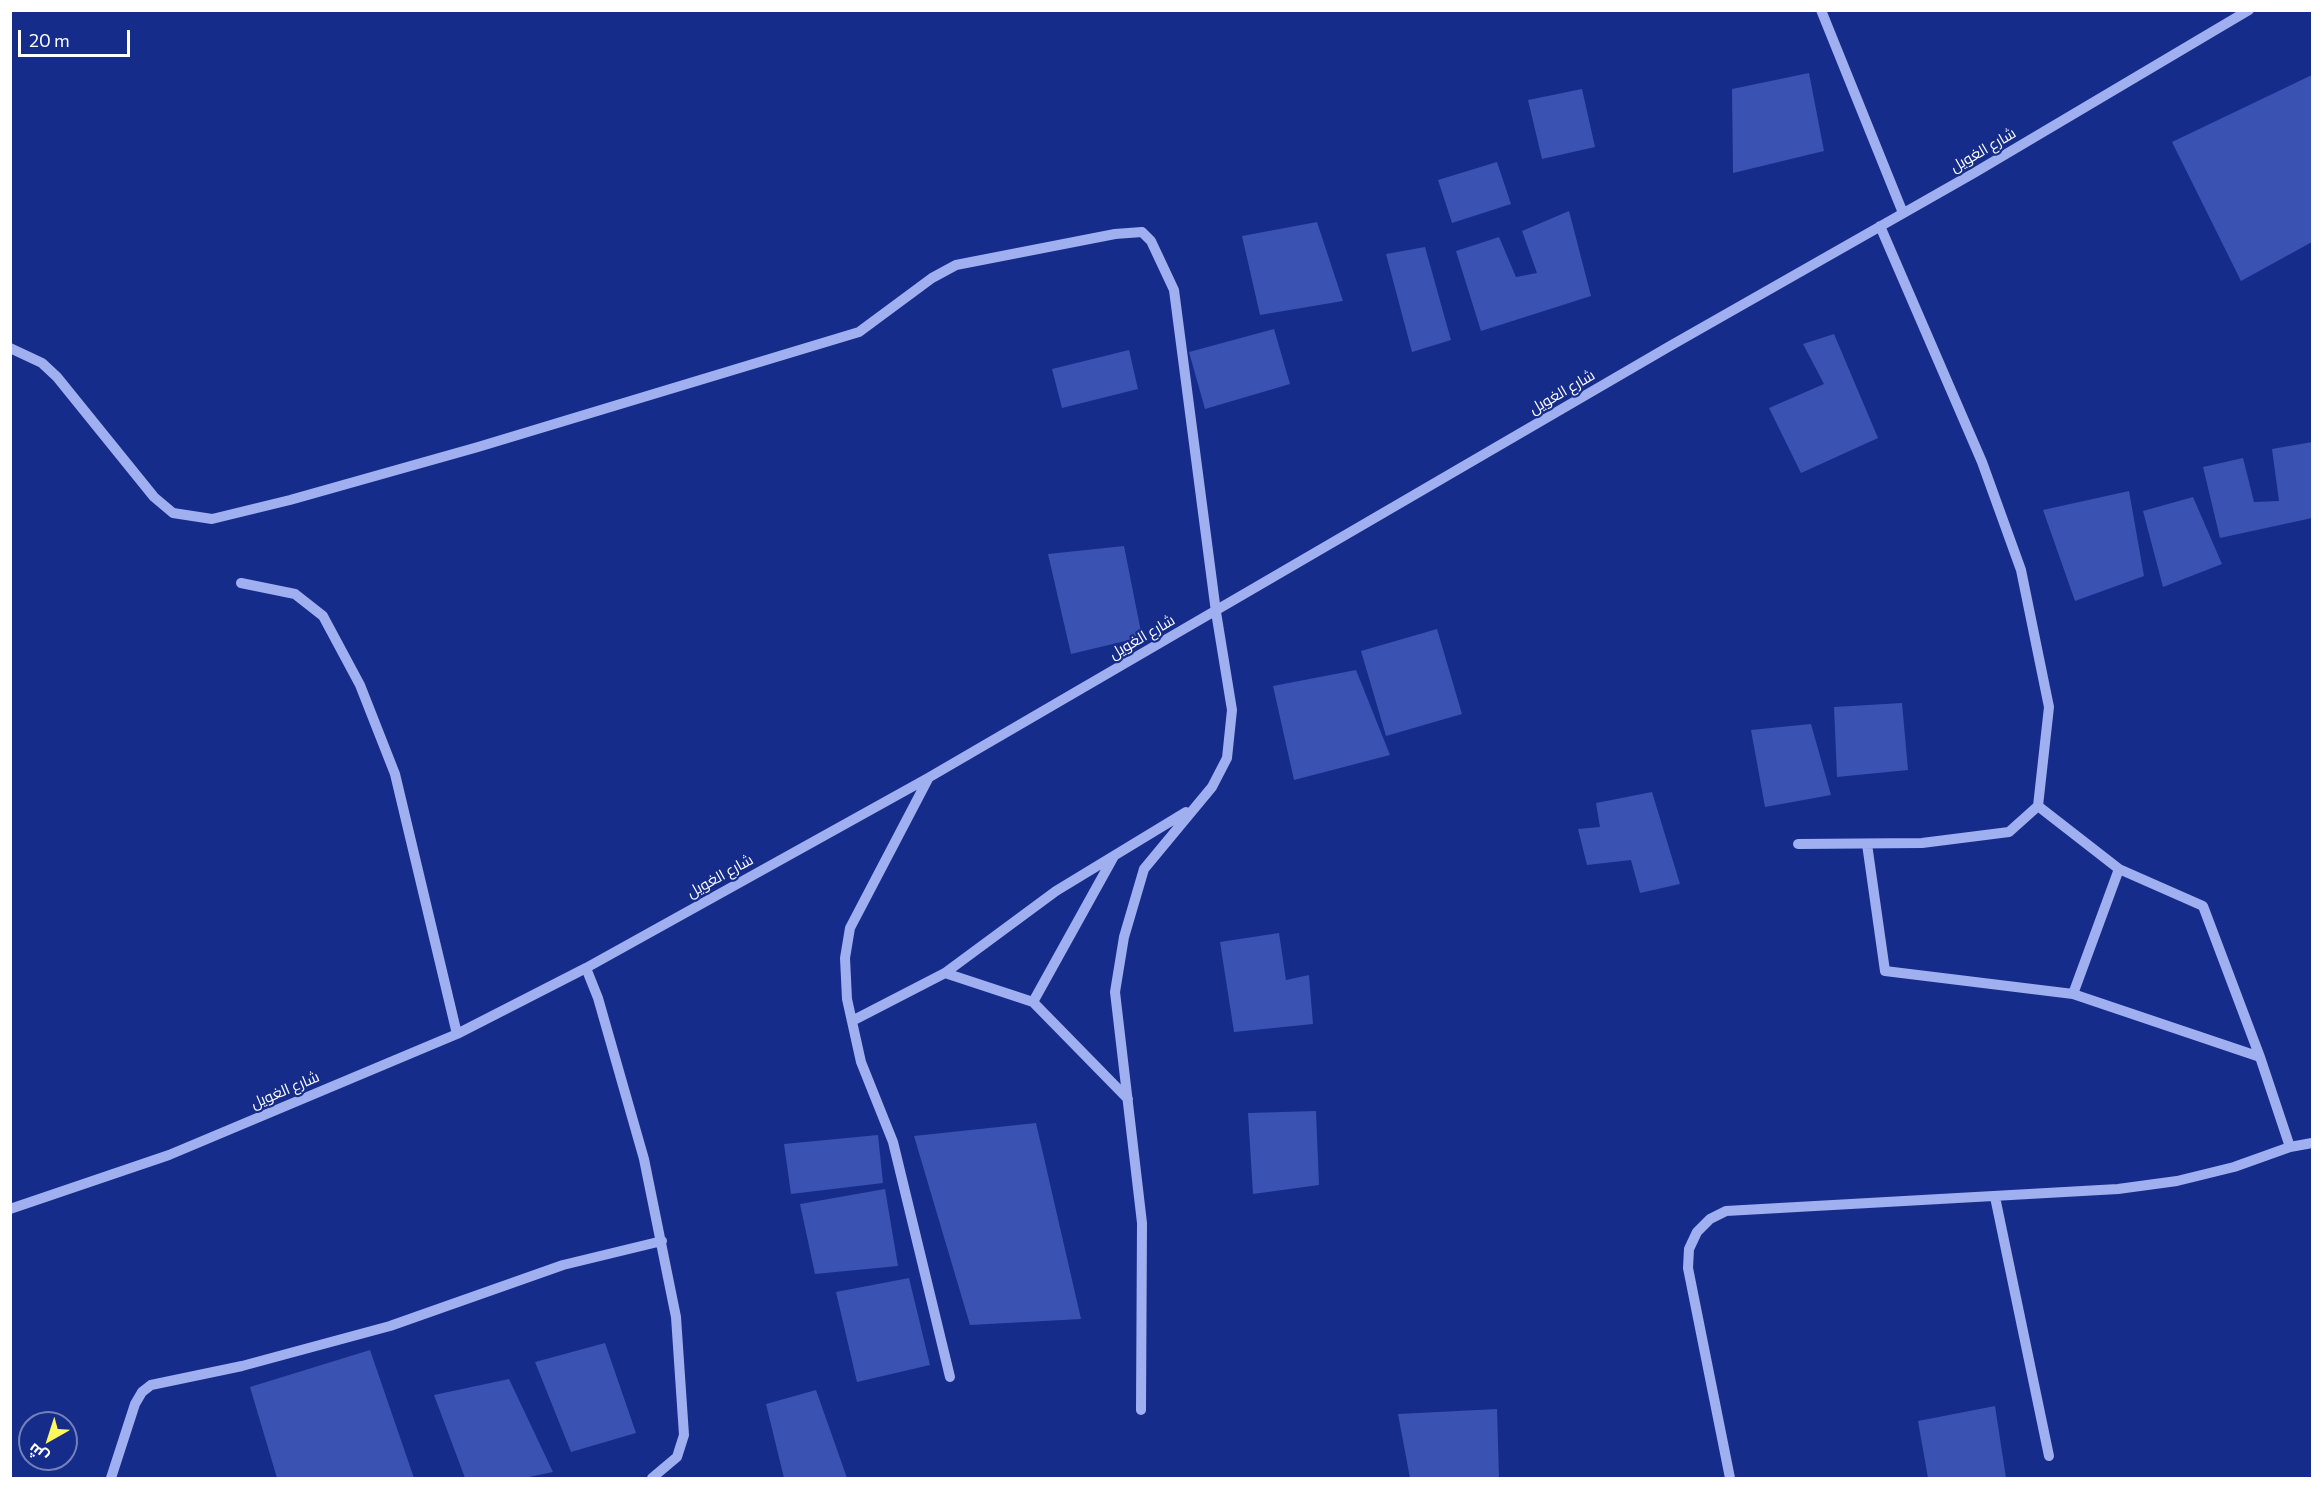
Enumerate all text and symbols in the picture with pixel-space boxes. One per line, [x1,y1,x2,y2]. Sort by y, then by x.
scale bar [21,18,134,56]
text: 20 m [29,29,70,51]
street label: شارع الغويل [1947,124,2019,176]
street label: شارع الغويل [1526,366,1598,418]
street label: شارع الغويل [1106,611,1178,663]
street label: شارع الغويل [684,850,756,902]
street label: شارع الغويل [248,1067,322,1113]
north arrow [18,1411,78,1471]
text: ش [24,1440,52,1468]

